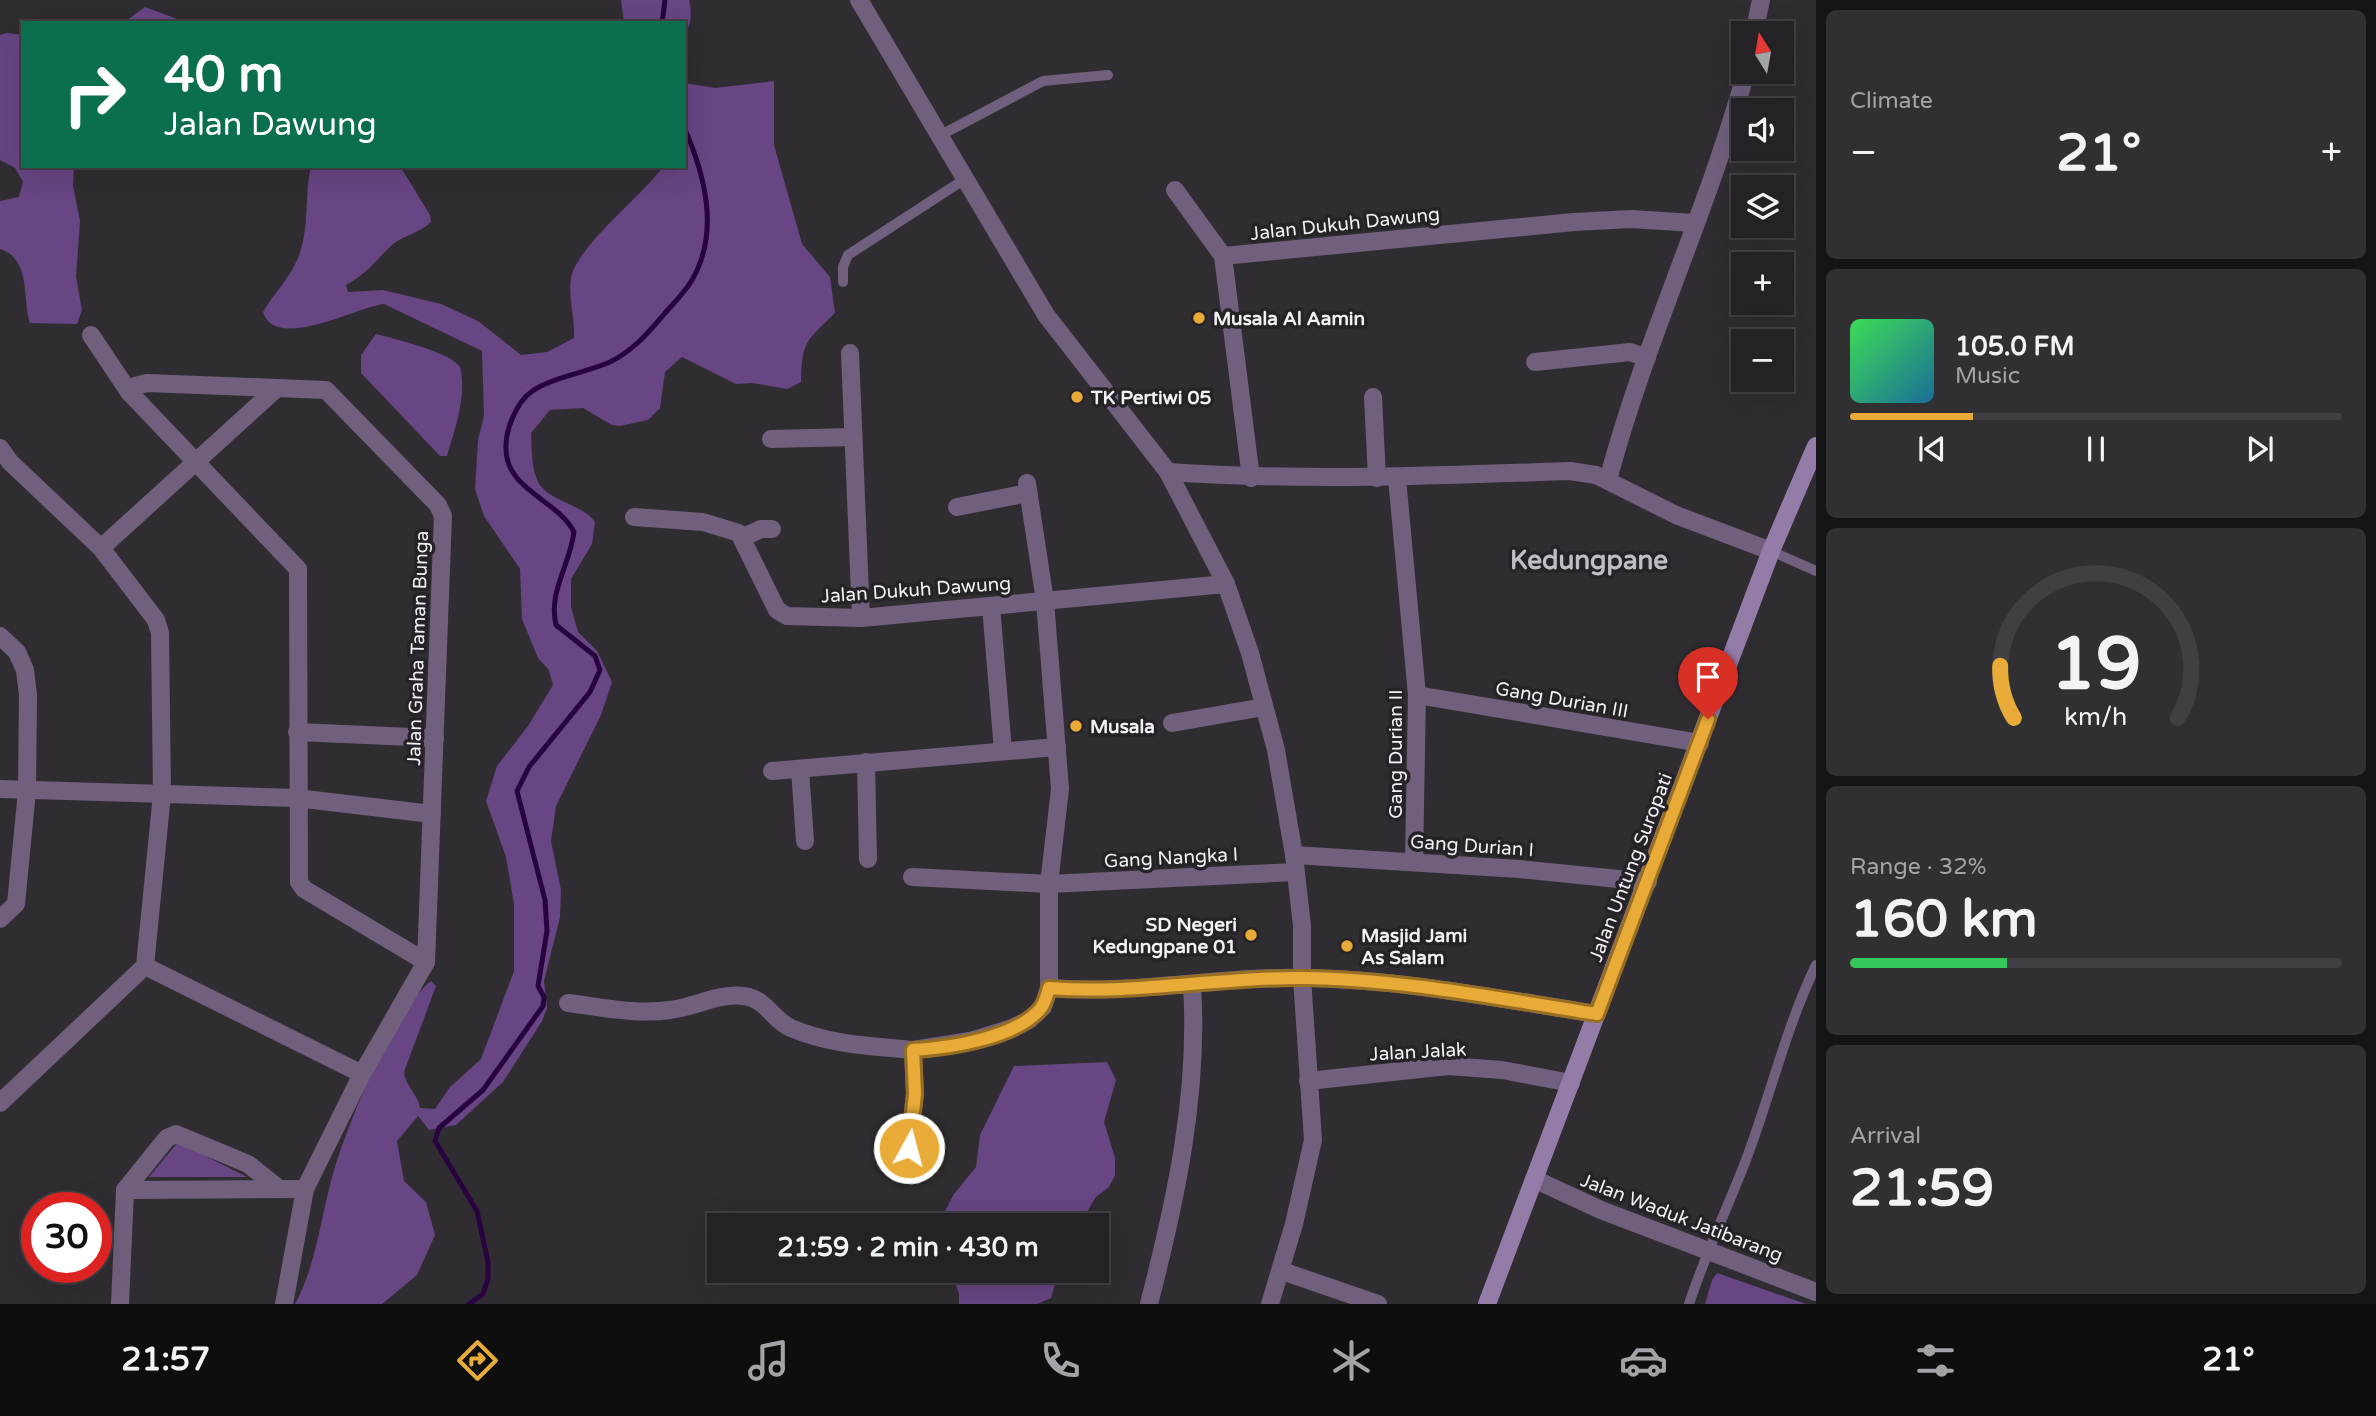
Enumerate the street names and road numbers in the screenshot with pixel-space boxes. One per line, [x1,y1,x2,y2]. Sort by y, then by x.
street label: Jalan Dukuh Dawung [1249,203,1441,245]
street label: Jalan Graha Taman Bunga [403,530,433,766]
street label: Jalan Dukuh Dawung [820,572,1012,608]
street label: Gang Durian III [1494,677,1630,723]
street label: Gang Durian II [1385,689,1407,819]
street label: Jalan Untung Suropati [1585,770,1677,965]
street label: Gang Durian I [1409,831,1534,861]
street label: Gang Nangka I [1103,844,1239,872]
street label: Jalan Jalak [1369,1038,1467,1066]
street label: Jalan Waduk Jatibarang [1577,1169,1786,1267]

